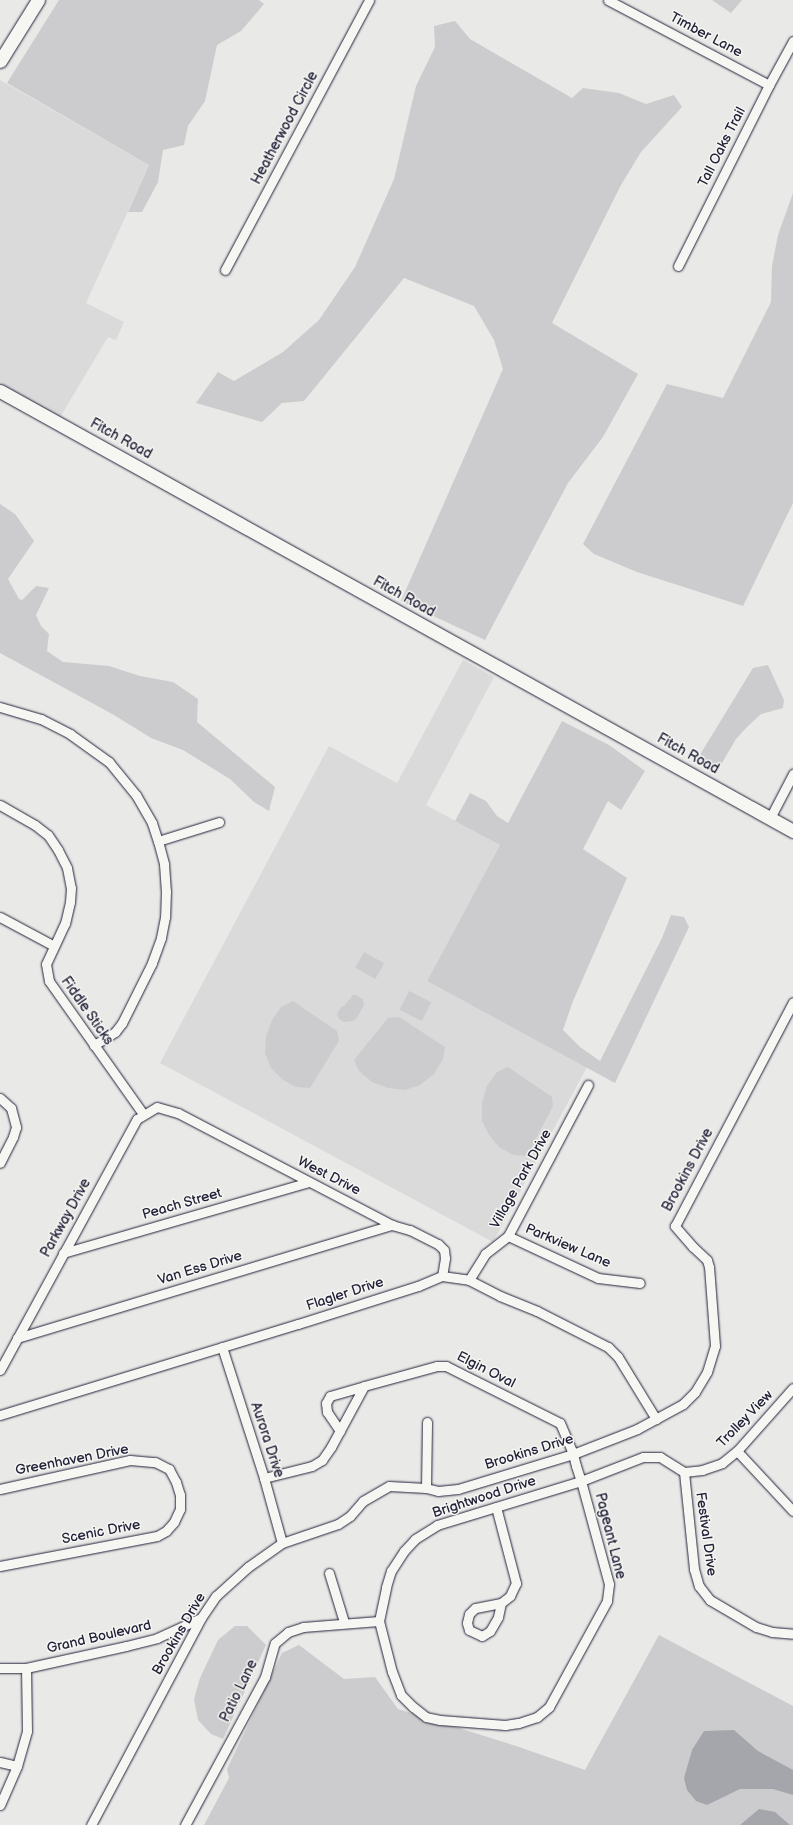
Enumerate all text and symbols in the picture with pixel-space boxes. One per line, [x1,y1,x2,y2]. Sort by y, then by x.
street label: Timber Lane [667,9,745,61]
street label: Heatherwood Circle [248,69,322,187]
street label: Tall Oaks Trail [695,104,749,190]
street label: Fitch Road [87,415,155,463]
street label: Fitch Road [370,573,438,621]
street label: Fitch Road [654,730,722,778]
street label: Fiddle Sticks [57,973,117,1049]
street label: Brookins Drive [659,1125,717,1215]
street label: Village Park Drive [487,1126,555,1232]
street label: West Drive [295,1153,363,1199]
street label: Parkway Drive [37,1175,95,1261]
street label: Peach Street [140,1185,224,1223]
street label: Parkview Lane [523,1220,613,1272]
street label: Van Ess Drive [156,1247,244,1289]
street label: Flagler Drive [304,1274,386,1314]
street label: Elgin Oval [454,1348,518,1392]
street label: Trolley View [713,1386,777,1452]
street label: Aurora Drive [247,1400,287,1480]
street label: Brookins Drive [483,1431,575,1473]
street label: Greenhaven Drive [14,1441,130,1479]
street label: Brightwood Drive [430,1472,538,1522]
street label: Pageant Lane [591,1491,629,1581]
street label: Festival Drive [692,1491,720,1577]
street label: Scenic Drive [60,1516,142,1548]
street label: Brookins Drive [149,1590,209,1678]
street label: Grand Boulevard [45,1617,153,1657]
street label: Patio Lane [217,1657,261,1725]

